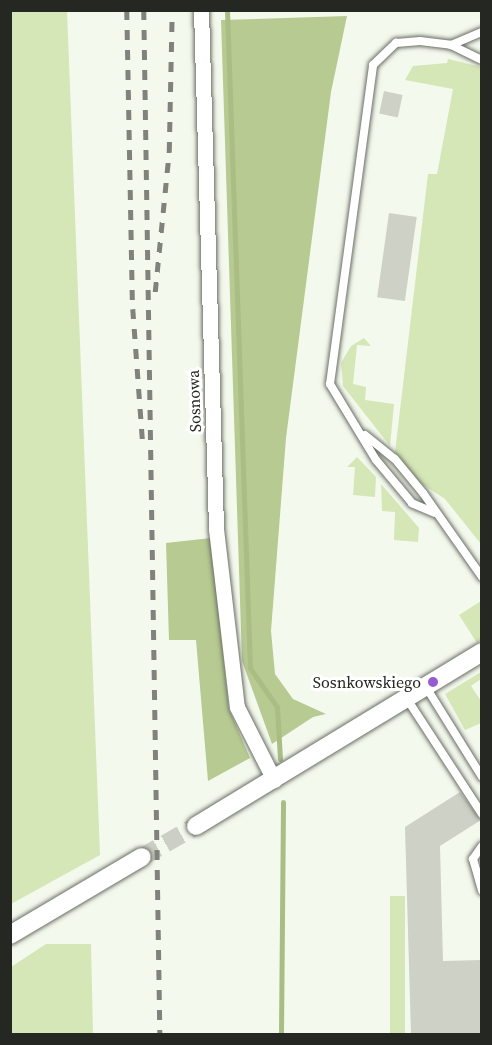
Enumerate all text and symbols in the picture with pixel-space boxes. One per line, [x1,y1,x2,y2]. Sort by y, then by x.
street label: Sosnowa [183,369,205,433]
place label: Sosnkowskiego [313,672,421,692]
marker: Sosnkowskiego [426,675,440,689]

